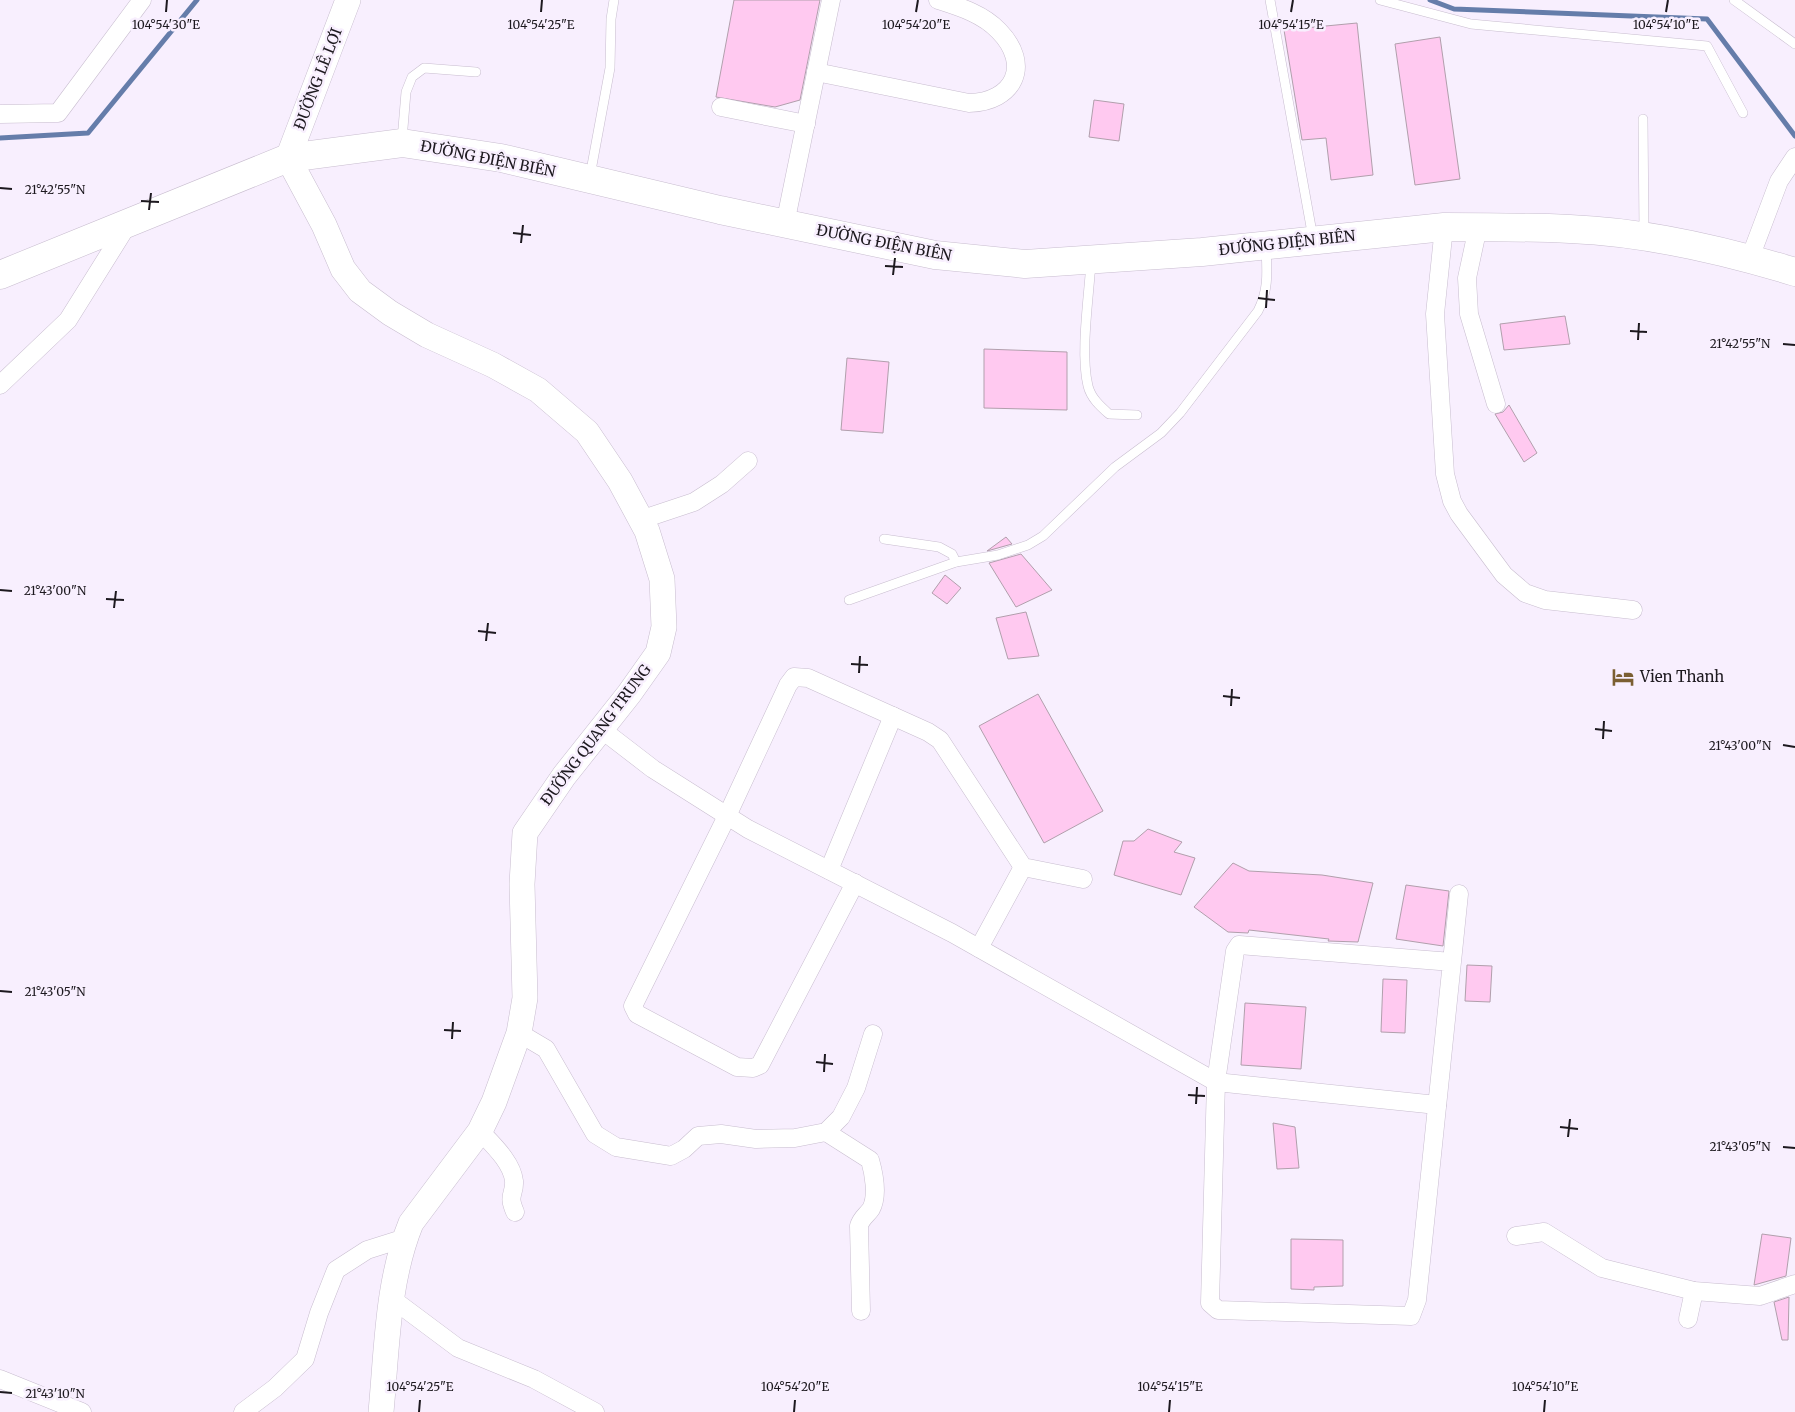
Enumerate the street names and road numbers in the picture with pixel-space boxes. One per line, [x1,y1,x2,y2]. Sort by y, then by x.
street label: ĐƯỜNG LÊ LỢI [288,25,346,132]
street label: ĐƯỜNG ĐIỆN BIÊN [419,135,558,181]
street label: ĐƯỜNG ĐIỆN BIÊN [815,219,954,265]
street label: ĐƯỜNG ĐIỆN BIÊN [1217,225,1357,259]
street label: ĐƯỜNG QUANG TRUNG [536,660,655,809]

